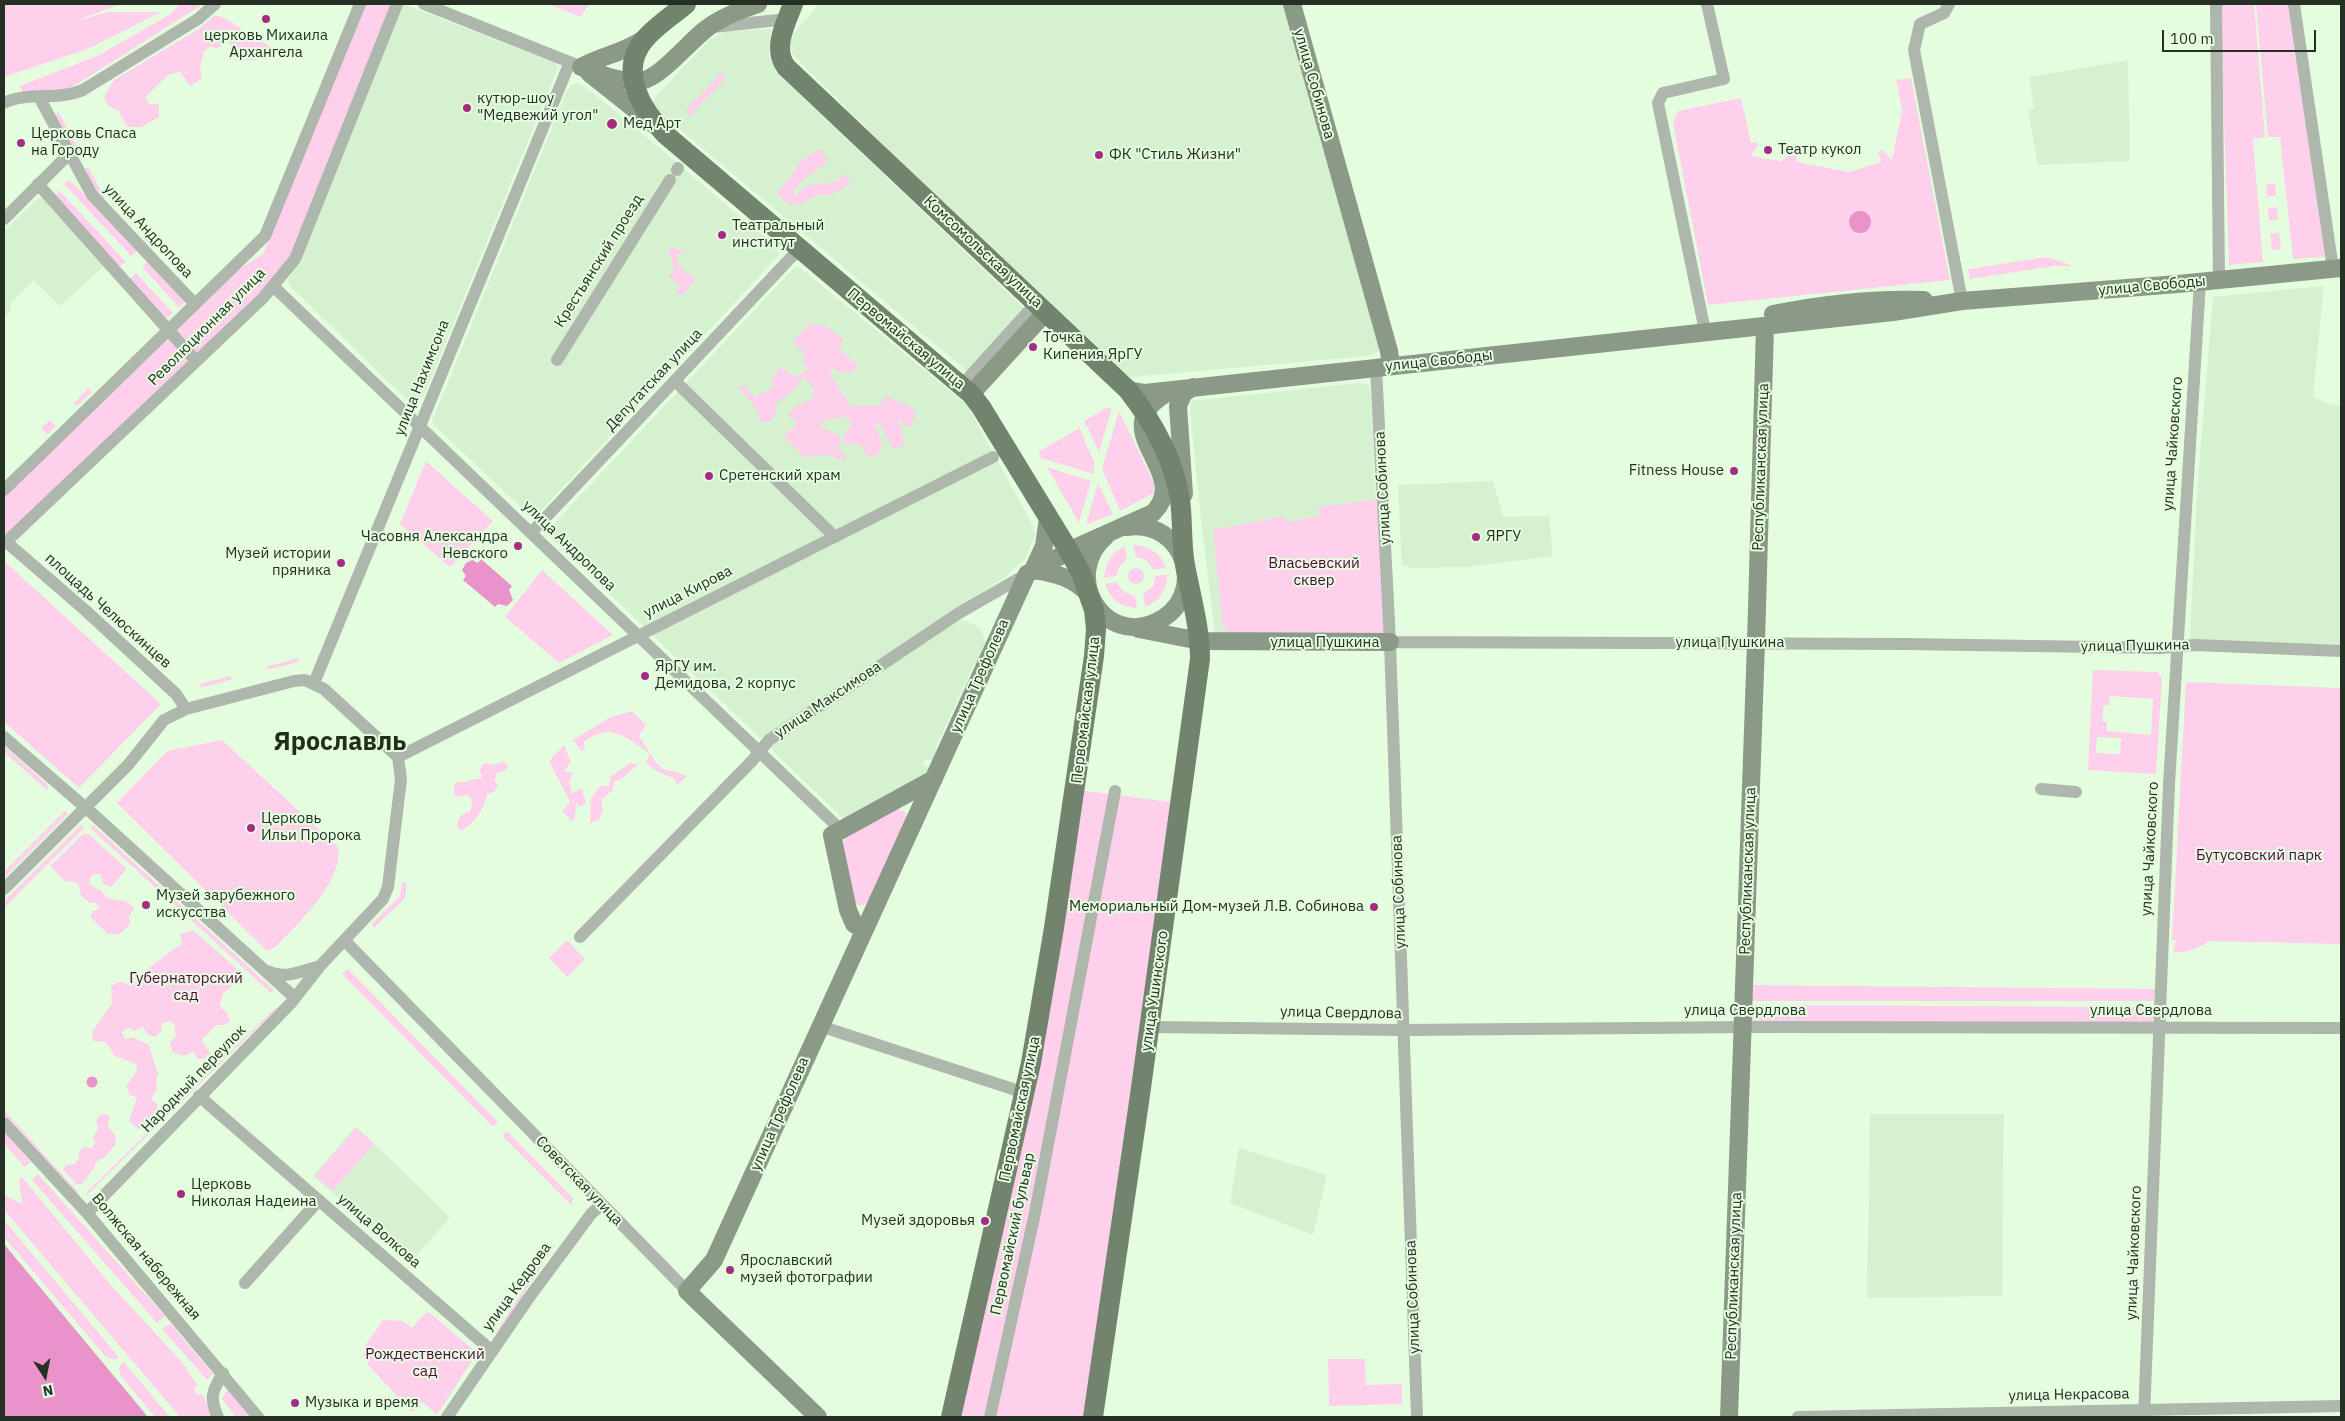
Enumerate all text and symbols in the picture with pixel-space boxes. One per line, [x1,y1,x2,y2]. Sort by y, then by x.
marker: церковь Михаила Архангела [260,13,272,25]
scale bar [2165,20,2319,52]
place label: церковь Михаила Архангела [204,27,328,62]
street label: улица Собинова [1290,27,1338,141]
text: 100 m [2170,29,2214,48]
place label: кутюр-шоу "Медвежий угол" [477,90,599,125]
marker: кутюр-шоу "Медвежий угол" [461,102,473,114]
place label: Мед Арт [623,115,681,133]
marker: Мед Арт [605,117,619,131]
place label: Церковь Спаса на Городу [31,125,136,160]
marker: Церковь Спаса на Городу [15,137,27,149]
place label: Театр кукол [1778,141,1861,159]
marker: Театр кукол [1762,144,1774,156]
place label: ФК "Стиль Жизни" [1109,146,1241,164]
marker: ФК "Стиль Жизни" [1093,149,1105,161]
street label: улица Андропова [100,180,196,282]
street label: Крестьянский проезд [551,191,647,331]
street label: Комсомольская улица [920,192,1046,312]
place label: Театральный институт [732,217,824,252]
marker: Театральный институт [716,229,728,241]
street label: Революционная улица [144,264,270,390]
street label: улица Свободы [2097,272,2207,300]
street label: Первомайская улица [843,284,969,394]
street label: улица Нахимсона [391,317,453,439]
street label: Депутатская улица [602,325,706,435]
place label: Точка Кипения ЯрГУ [1043,329,1142,364]
marker: Точка Кипения ЯрГУ [1027,341,1039,353]
street label: улица Свободы [1384,346,1494,376]
street label: улица Чайковского [2159,376,2187,512]
street label: Республиканская улица [1749,383,1773,551]
street label: улица Собинова [1371,431,1395,545]
place label: Fitness House [1629,462,1724,480]
marker: Fitness House [1728,465,1740,477]
place label: Сретенский храм [719,467,841,485]
marker: Сретенский храм [703,470,715,482]
street label: улица Андропова [519,497,619,595]
place label: Часовня Александра Невского [361,528,508,563]
place label: ЯРГУ [1486,528,1521,546]
marker: ЯРГУ [1470,531,1482,543]
marker: Часовня Александра Невского [512,540,524,552]
place label: Музей истории пряника [225,545,331,580]
street label: площадь Челюскинцев [41,550,175,672]
park label: Власьевский сквер [1268,555,1360,590]
marker: Музей истории пряника [335,557,347,569]
street label: улица Кирова [641,562,735,622]
street label: улица Трефолева [947,616,1013,736]
street label: улица Пушкина [1271,634,1379,652]
street label: улица Пушкина [1676,634,1784,652]
street label: Первомайская улица [1068,635,1104,785]
street label: улица Пушкина [2080,636,2190,656]
place label: ЯрГУ им. Демидова, 2 корпус [655,658,796,693]
street label: улица Максимова [771,658,885,742]
marker: ЯрГУ им. Демидова, 2 корпус [639,670,651,682]
district label: Ярославль [274,728,406,758]
street label: улица Чайковского [2137,781,2163,917]
street label: Республиканская улица [1736,787,1760,955]
place label: Церковь Ильи Пророка [261,810,361,845]
marker: Церковь Ильи Пророка [245,822,257,834]
street label: улица Собинова [1388,835,1410,949]
park label: Бутусовский парк [2196,847,2322,865]
place label: Музей зарубежного искусства [156,887,295,922]
place label: Мемориальный Дом-музей Л.В. Собинова [1069,898,1364,916]
marker: Музей зарубежного искусства [140,899,152,911]
marker: Мемориальный Дом-музей Л.В. Собинова [1368,901,1380,913]
street label: улица Ушинского [1138,930,1172,1052]
park label: Губернаторский сад [129,970,243,1005]
street label: улица Свердлова [1684,1002,1806,1020]
street label: улица Свердлова [2090,1002,2212,1020]
street label: улица Свердлова [1280,1003,1402,1023]
street label: Народный переулок [138,1021,250,1137]
street label: Первомайская улица [996,1035,1044,1183]
street label: улица Трефолева [747,1054,813,1174]
street label: Советская улица [532,1132,626,1230]
street label: Первомайский бульвар [987,1151,1039,1317]
place label: Церковь Николая Надеина [191,1176,317,1211]
street label: улица Чайковского [2123,1185,2145,1321]
marker: Церковь Николая Надеина [175,1188,187,1200]
street label: Волжская набережная [88,1190,204,1324]
street label: улица Волкова [334,1190,424,1272]
street label: Республиканская улица [1722,1192,1746,1360]
place label: Музей здоровья [861,1212,975,1230]
marker: Музей здоровья [979,1215,991,1227]
street label: улица Кедрова [479,1239,555,1335]
street label: улица Собинова [1402,1240,1424,1354]
place label: Ярославский музей фотографии [740,1252,873,1287]
marker: Ярославский музей фотографии [724,1264,736,1276]
park label: Рождественский сад [365,1346,485,1381]
north arrow [20,1351,70,1401]
text: N [41,1381,55,1401]
street label: улица Некрасова [2008,1385,2130,1405]
place label: Музыка и время [305,1394,419,1412]
marker: Музыка и время [289,1397,301,1409]

